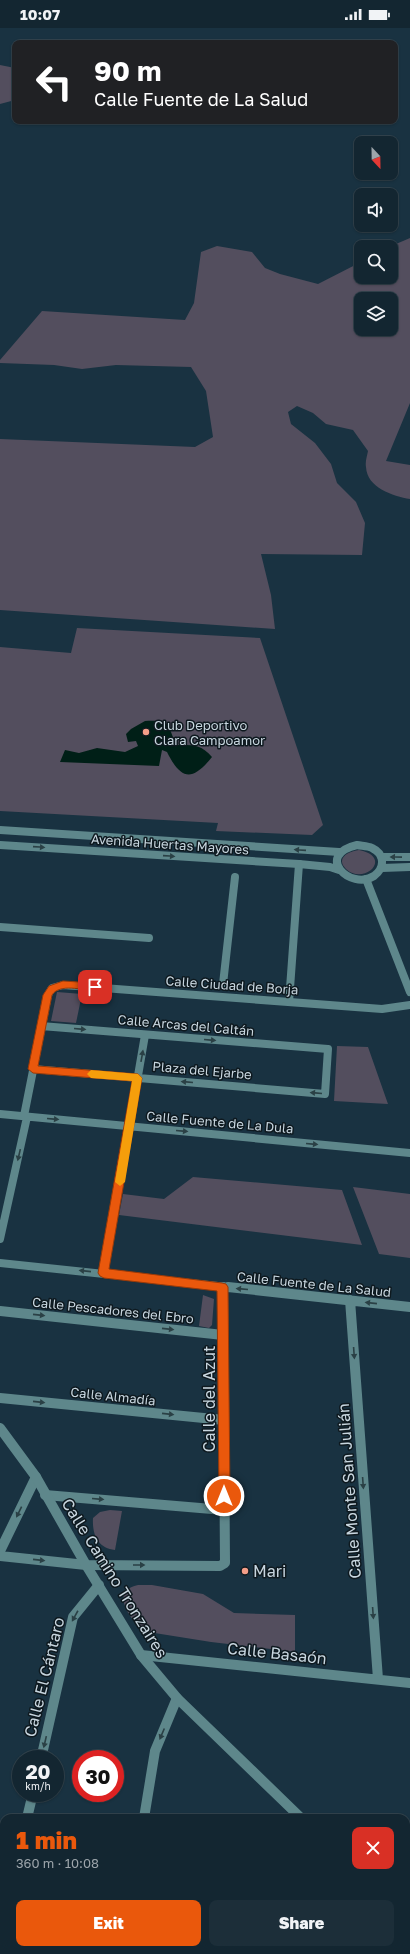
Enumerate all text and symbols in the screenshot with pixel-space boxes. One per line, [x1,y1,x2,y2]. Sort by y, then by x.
text: 10:07 [20,5,60,23]
text: 90 m [94,54,161,87]
icon: left [28,56,80,108]
text: Calle Fuente de La Salud [94,88,308,110]
north arrow [354,136,398,180]
map controls [354,136,398,336]
button: sound [354,188,398,232]
button: search [354,240,398,284]
button: layers [354,292,398,336]
place label: Club Deportivo Clara Campoamor [154,717,265,748]
marker: Club Deportivo Clara Campoamor [141,727,151,737]
street label: Avenida Huertas Mayores [90,830,250,858]
one-way arrow [33,844,45,851]
one-way arrow [294,847,306,854]
one-way arrow [163,853,175,860]
one-way arrow [389,854,402,860]
pin [78,970,112,1004]
street label: Calle Ciudad de Borja [165,972,299,998]
icon: arrive [84,976,106,998]
street label: Calle Arcas del Caltán [117,1011,255,1039]
one-way arrow [74,1026,86,1033]
one-way arrow [204,1036,216,1043]
one-way arrow [139,1049,145,1062]
street label: Plaza del Ejarbe [152,1058,252,1082]
one-way arrow [181,1079,193,1085]
one-way arrow [310,1089,322,1096]
street label: Calle Fuente de La Dula [146,1108,294,1136]
one-way arrow [47,1116,59,1122]
one-way arrow [176,1128,188,1135]
one-way arrow [306,1140,318,1147]
one-way arrow [15,1148,21,1161]
one-way arrow [79,1268,91,1275]
street label: Calle Fuente de La Salud [236,1268,392,1300]
one-way arrow [236,1286,248,1292]
street label: Calle Pescadores del Ebro [31,1294,195,1326]
one-way arrow [365,1299,377,1306]
one-way arrow [33,1312,45,1318]
one-way arrow [162,1325,174,1332]
street label: Calle del Azut [199,1346,219,1452]
one-way arrow [350,1347,357,1359]
street label: Calle Almadía [70,1384,156,1408]
one-way arrow [33,1398,45,1405]
street label: Calle Monte San Julián [333,1403,365,1579]
one-way arrow [162,1411,174,1418]
position arrow [203,1475,245,1517]
one-way arrow [360,1477,367,1489]
street label: Calle Camino Tronzaires [58,1495,172,1661]
one-way arrow [92,1496,104,1503]
one-way arrow [16,1506,22,1517]
one-way arrow [33,1557,45,1563]
place label: Mari [253,1561,286,1581]
one-way arrow [133,1562,146,1568]
marker: Mari [240,1566,250,1576]
one-way arrow [369,1607,376,1619]
one-way arrow [72,1610,79,1622]
street label: Calle El Cántaro [19,1615,69,1739]
street label: Calle Basaón [226,1638,328,1668]
one-way arrow [158,1729,164,1741]
one-way arrow [41,1736,47,1748]
speed limit sign: 30 [72,1750,124,1802]
text: 20 [25,1759,51,1783]
text: km/h [25,1780,51,1792]
text: 1 min [16,1825,77,1854]
button: close [352,1827,394,1869]
text: 360 m · 10:08 [16,1855,99,1871]
button: Exit [16,1900,201,1946]
button: Share [209,1900,394,1946]

